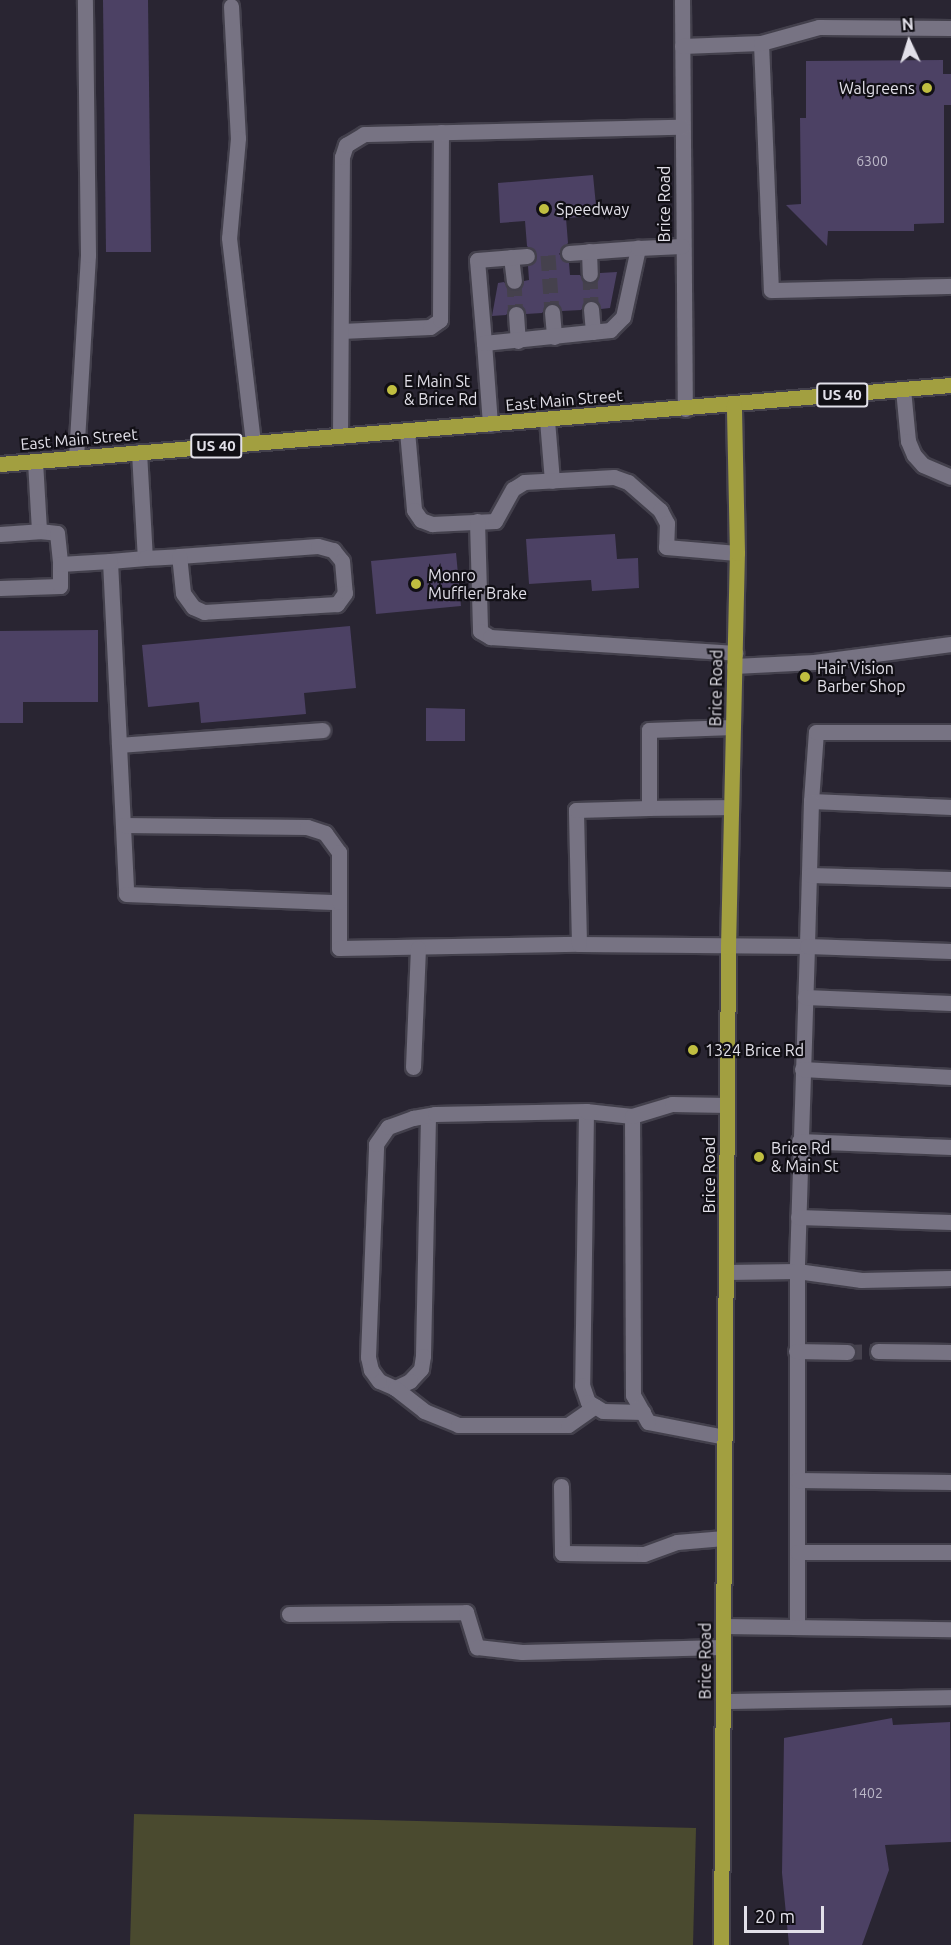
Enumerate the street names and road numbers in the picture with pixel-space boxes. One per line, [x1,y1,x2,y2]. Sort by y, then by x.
street label: Brice Road [654,166,674,242]
road number: US 40 [815,383,869,407]
street label: East Main Street [505,385,623,415]
street label: East Main Street [20,424,138,454]
road number: US 40 [189,434,243,458]
street label: Brice Road [706,649,726,727]
street label: Brice Road [699,1137,719,1213]
street label: Brice Road [695,1623,715,1699]

